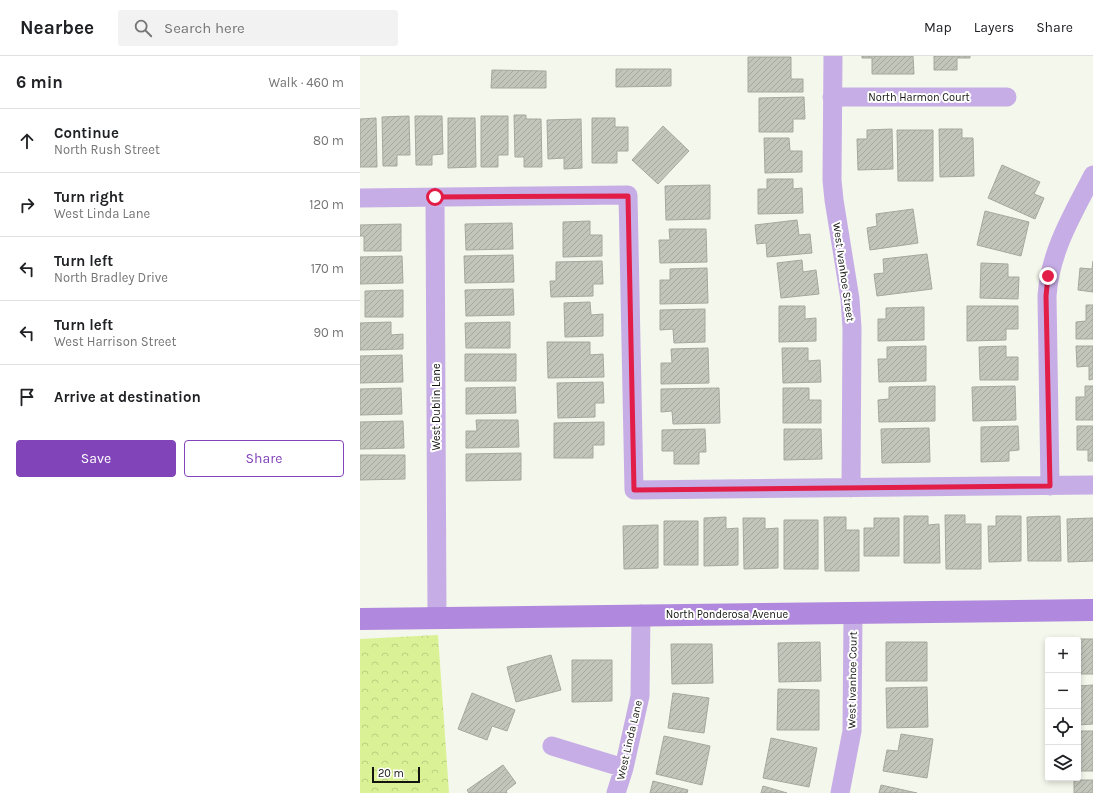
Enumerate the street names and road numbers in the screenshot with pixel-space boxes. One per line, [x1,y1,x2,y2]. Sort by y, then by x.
street label: North Harmon Court [868,91,970,104]
street label: West Ivanhoe Street [830,222,857,323]
street label: West Dublin Lane [430,363,443,451]
street label: North Ponderosa Avenue [666,608,789,621]
street label: West Ivanhoe Court [845,631,860,729]
street label: West Linda Lane [614,699,645,781]

